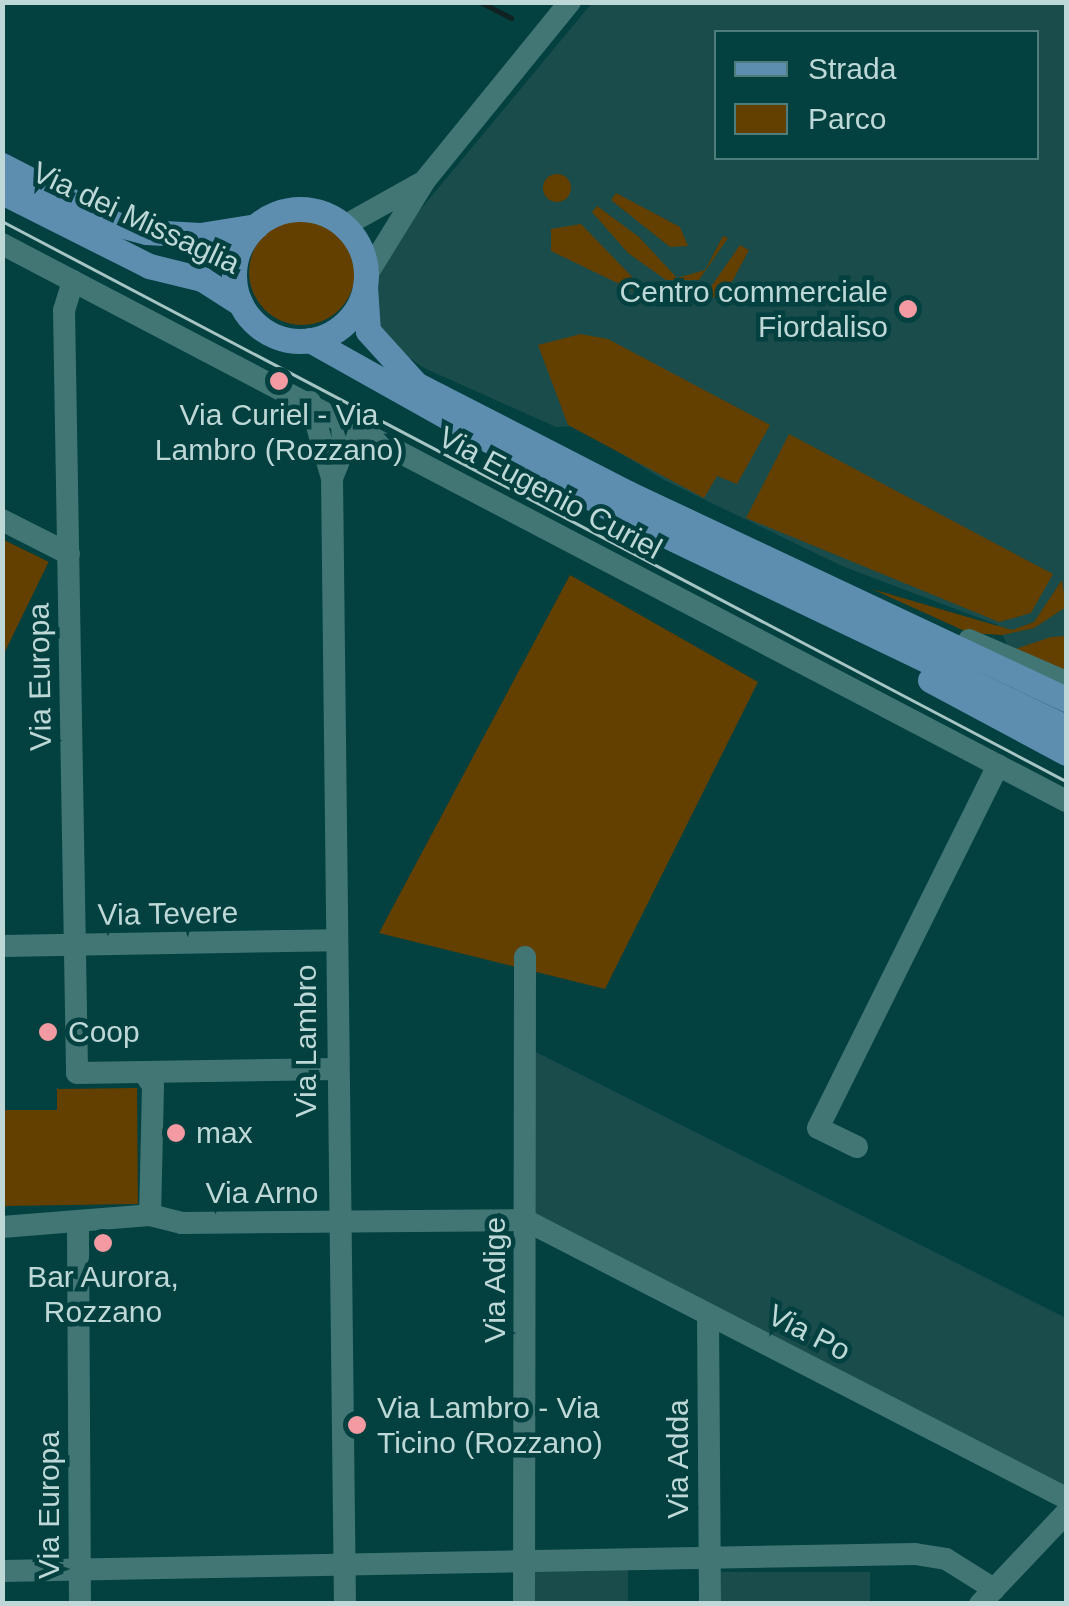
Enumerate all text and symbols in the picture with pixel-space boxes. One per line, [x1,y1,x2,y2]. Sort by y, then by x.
legend [714,30,1039,160]
text: Strada [808,52,896,85]
text: Parco [808,102,886,135]
street label: Via dei Missaglia [27,154,245,282]
place label: Centro commerciale Fiordaliso [620,274,888,344]
marker: Centro commerciale Fiordaliso [897,298,919,320]
marker: Via Curiel - Via Lambro (Rozzano) [268,370,290,392]
place label: Via Curiel - Via Lambro (Rozzano) [155,397,403,468]
street label: Via Eugenio Curiel [432,419,668,567]
street label: Via Europa [21,603,59,751]
street label: Via Tevere [97,895,239,933]
street label: Via Lambro [288,965,324,1117]
place label: Coop [68,1014,140,1050]
marker: Coop [37,1021,59,1043]
place label: max [196,1115,253,1151]
marker: max [165,1122,187,1144]
street label: Via Arno [205,1175,319,1211]
street label: Via Adige [477,1216,513,1344]
marker: Bar Aurora, Rozzano [92,1232,114,1254]
place label: Bar Aurora, Rozzano [26,1259,180,1330]
street label: Via Po [762,1297,856,1369]
place label: Via Lambro - Via Ticino (Rozzano) [377,1390,603,1460]
street label: Via Adda [660,1398,696,1520]
marker: Via Lambro - Via Ticino (Rozzano) [346,1414,368,1436]
street label: Via Europa [31,1431,67,1579]

